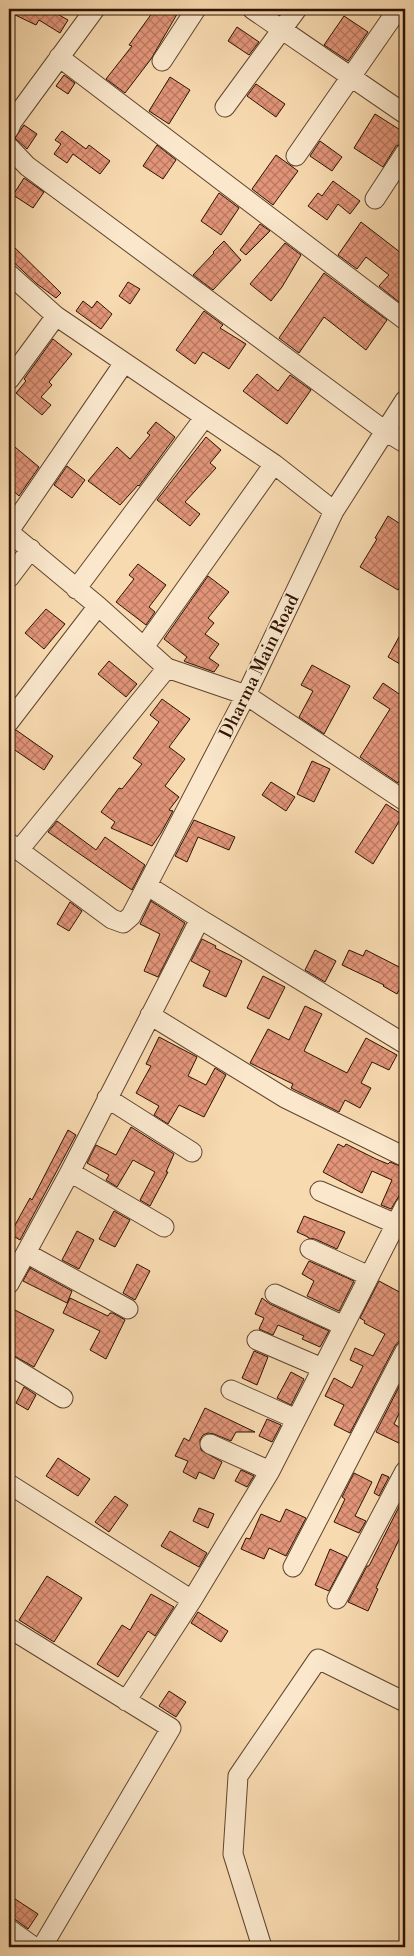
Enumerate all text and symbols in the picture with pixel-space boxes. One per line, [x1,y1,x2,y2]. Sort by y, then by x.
street label: Dharma Main Road [215,590,305,742]

